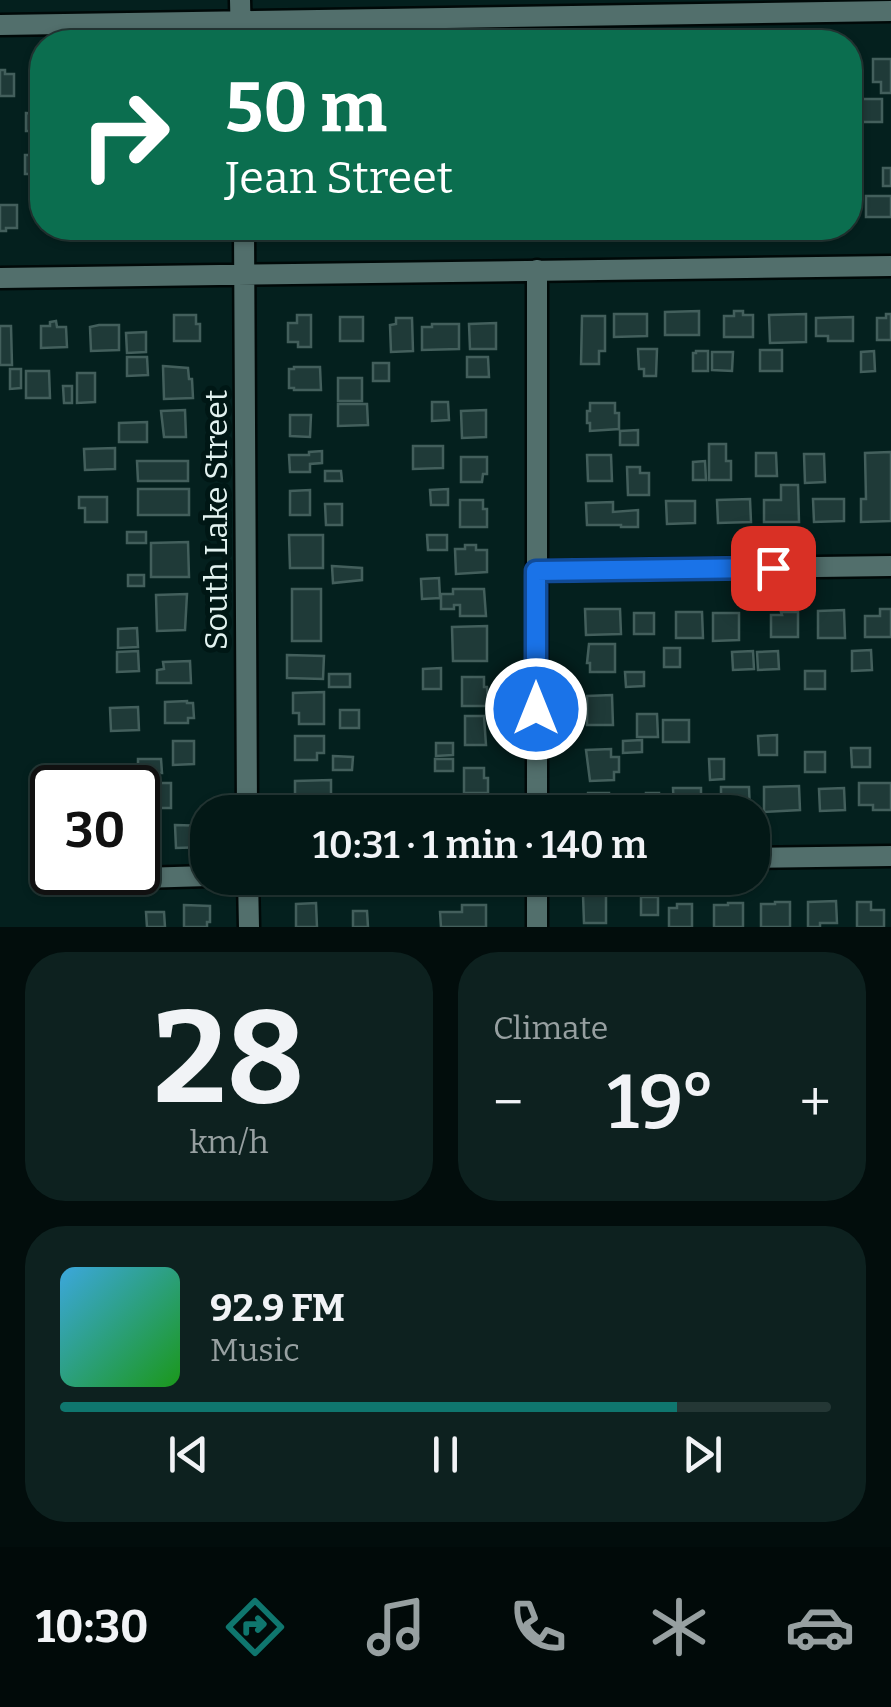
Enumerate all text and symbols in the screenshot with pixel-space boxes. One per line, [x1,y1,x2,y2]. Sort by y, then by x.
text: 50 m [225,66,387,150]
icon: right [60,70,190,200]
text: Jean Street [225,151,453,205]
street label: South Lake Street [197,389,235,650]
pin [731,526,816,611]
icon: arrive [746,541,801,596]
position arrow [484,657,588,761]
speed limit sign: 30 [30,765,160,895]
text: 10:31 · 1 min · 140 m [313,822,647,868]
text: 28 [153,980,305,1136]
text: Climate [493,1009,608,1047]
text: 19° [607,1058,716,1148]
text: − [493,1070,523,1136]
text: + [800,1070,831,1136]
text: km/h [189,1123,269,1161]
text: 92.9 FM [210,1285,345,1331]
text: Music [210,1331,300,1369]
icon: previous [161,1427,216,1482]
icon: pause [418,1427,473,1482]
icon: next [675,1427,730,1482]
icon: directions [220,1592,290,1662]
icon: music [361,1592,431,1662]
icon: phone [503,1592,573,1662]
icon: climate [644,1592,714,1662]
icon: car [785,1592,855,1662]
text: 10:30 [36,1600,149,1654]

